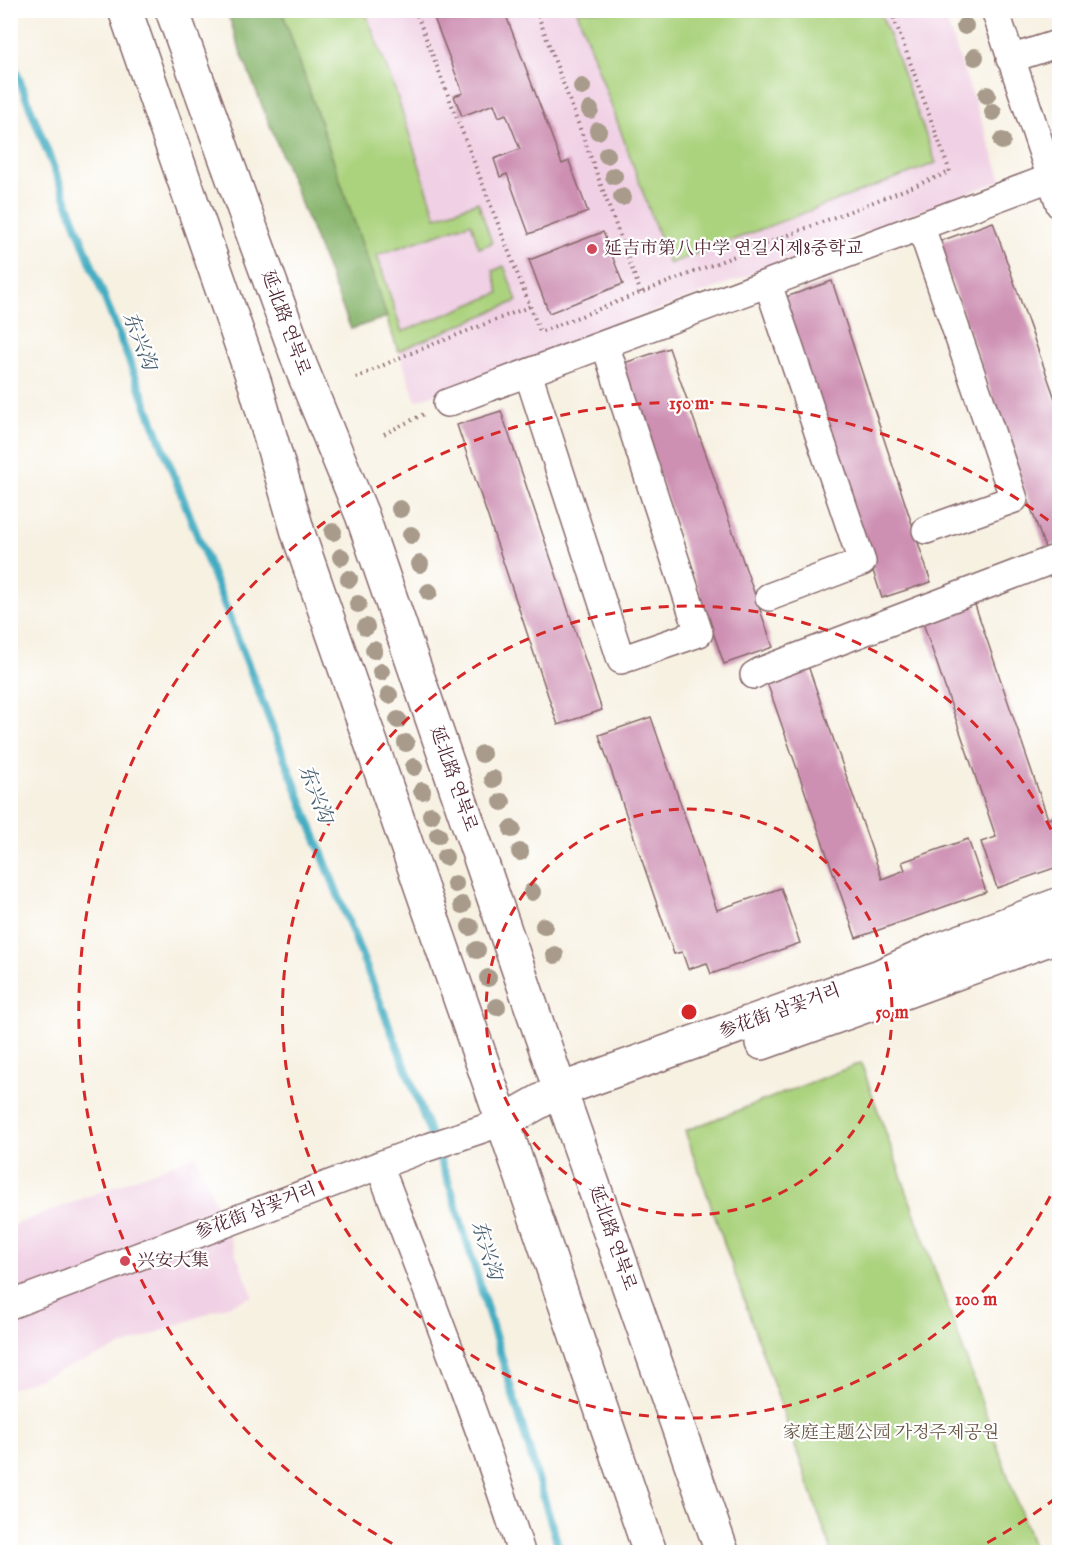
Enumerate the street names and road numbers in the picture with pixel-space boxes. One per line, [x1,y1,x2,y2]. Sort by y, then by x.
street label: 延北路 연북로 [255,267,315,379]
street label: 延北路 연북로 [424,723,482,835]
street label: 参花街 삼꽃거리 [716,979,844,1045]
street label: 参花街 삼꽃거리 [192,1178,320,1246]
street label: 延北路 연북로 [583,1182,641,1294]

